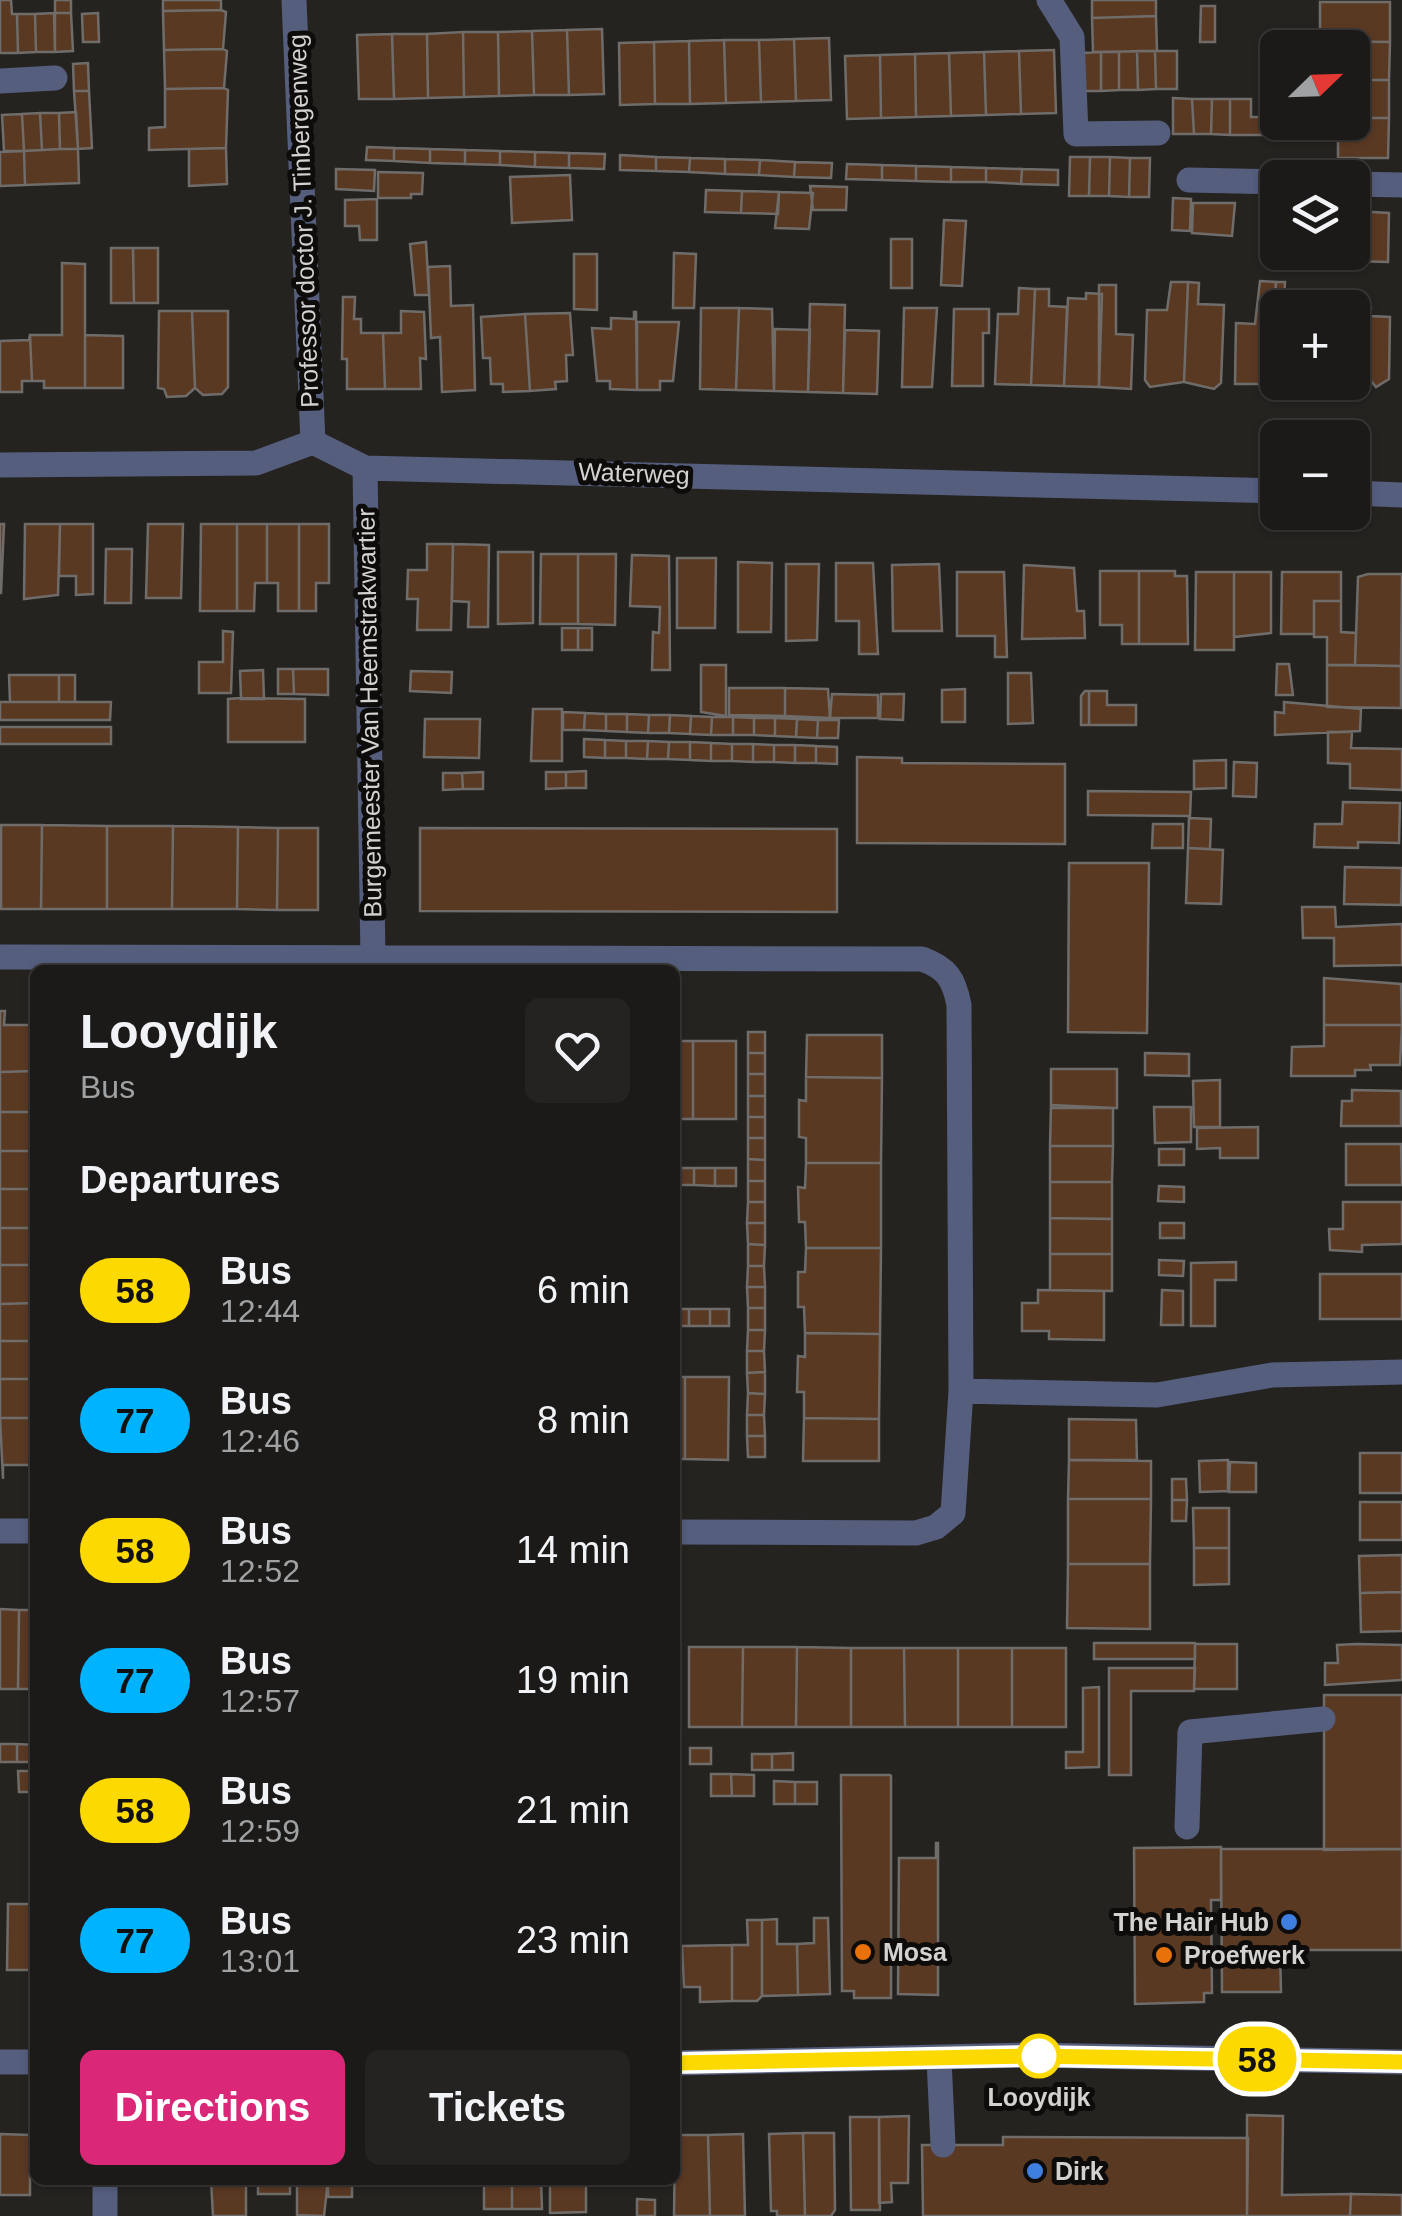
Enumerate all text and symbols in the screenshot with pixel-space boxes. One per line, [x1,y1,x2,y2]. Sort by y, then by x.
north arrow [1260,30,1370,140]
map controls [1260,30,1370,530]
street label: Professor doctor J. Tinbergenweg [282,34,324,408]
button: layers [1260,160,1370,270]
button: + [1260,290,1370,400]
button: − [1260,420,1370,530]
street label: Waterweg [578,457,690,489]
street label: Burgemeester Van Heemstrakwartier [351,508,387,918]
button: heart [525,998,630,1103]
text: Looydijk [80,1005,277,1058]
text: Bus [80,1069,135,1105]
text: Departures [80,1159,281,1201]
text: Bus [220,1250,292,1292]
text: 6 min [537,1269,630,1311]
text: 58 [116,1271,154,1310]
text: 12:44 [220,1293,300,1329]
text: Bus [220,1380,292,1422]
text: 8 min [537,1399,630,1441]
text: 77 [116,1401,154,1440]
text: 12:46 [220,1423,300,1459]
text: Bus [220,1510,292,1552]
text: 14 min [516,1529,630,1571]
text: 58 [116,1531,154,1570]
text: 12:52 [220,1553,300,1589]
text: Bus [220,1640,292,1682]
text: 19 min [516,1659,630,1701]
text: 77 [116,1661,154,1700]
text: 12:57 [220,1683,300,1719]
text: Bus [220,1770,292,1812]
text: 21 min [516,1789,630,1831]
text: 58 [116,1791,154,1830]
text: 12:59 [220,1813,300,1849]
text: Bus [220,1900,292,1942]
place label: The Hair Hub [1113,1908,1269,1936]
marker: The Hair Hub [1278,1911,1300,1933]
text: 23 min [516,1919,630,1961]
text: 77 [116,1921,154,1960]
place label: Mosa [883,1938,948,1966]
marker: Mosa [852,1941,874,1963]
place label: Proefwerk [1184,1941,1305,1969]
text: 13:01 [220,1943,300,1979]
marker: Proefwerk [1153,1944,1175,1966]
line badge: 58 [1212,2026,1302,2092]
marker: Looydijk [1018,2035,1060,2077]
text: 58 [1238,2040,1276,2079]
button: Directions [80,2050,345,2165]
button: Tickets [365,2050,630,2165]
place label: Looydijk [988,2083,1090,2111]
place label: Dirk [1055,2157,1104,2185]
marker: Dirk [1024,2160,1046,2182]

